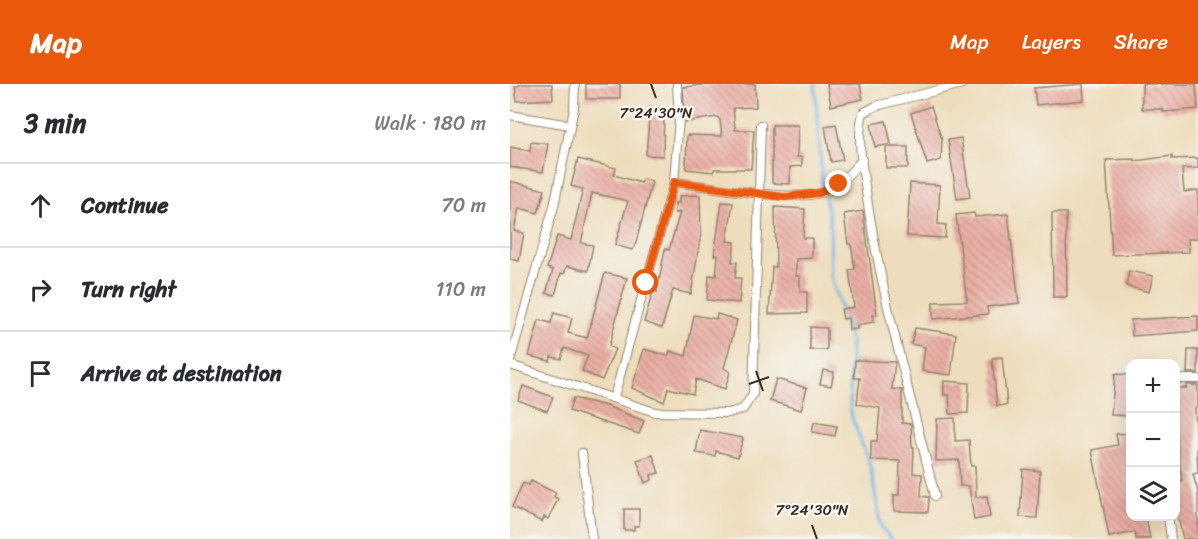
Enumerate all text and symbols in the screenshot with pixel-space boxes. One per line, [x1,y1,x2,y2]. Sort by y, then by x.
text: Map [30,18,82,67]
text: Map [950,23,989,61]
text: Layers [1022,23,1081,61]
text: Share [1114,23,1168,61]
text: 3 min [24,100,86,146]
text: 7°24'30"N [620,100,693,126]
text: Walk · 180 m [375,106,486,141]
route end [825,170,851,196]
text: Continue [81,186,169,225]
text: 70 m [441,188,486,223]
icon: ahead [24,189,57,222]
route start [632,269,658,295]
text: Turn right [81,270,176,309]
text: 110 m [436,272,486,307]
icon: right [24,273,57,306]
text: Arrive at destination [81,354,282,393]
icon: arrive [24,357,57,390]
map controls [1126,359,1180,521]
button: + [1126,359,1180,413]
button: − [1126,413,1180,467]
button: layers [1126,467,1180,521]
text: 7°24'30"N [776,497,849,523]

